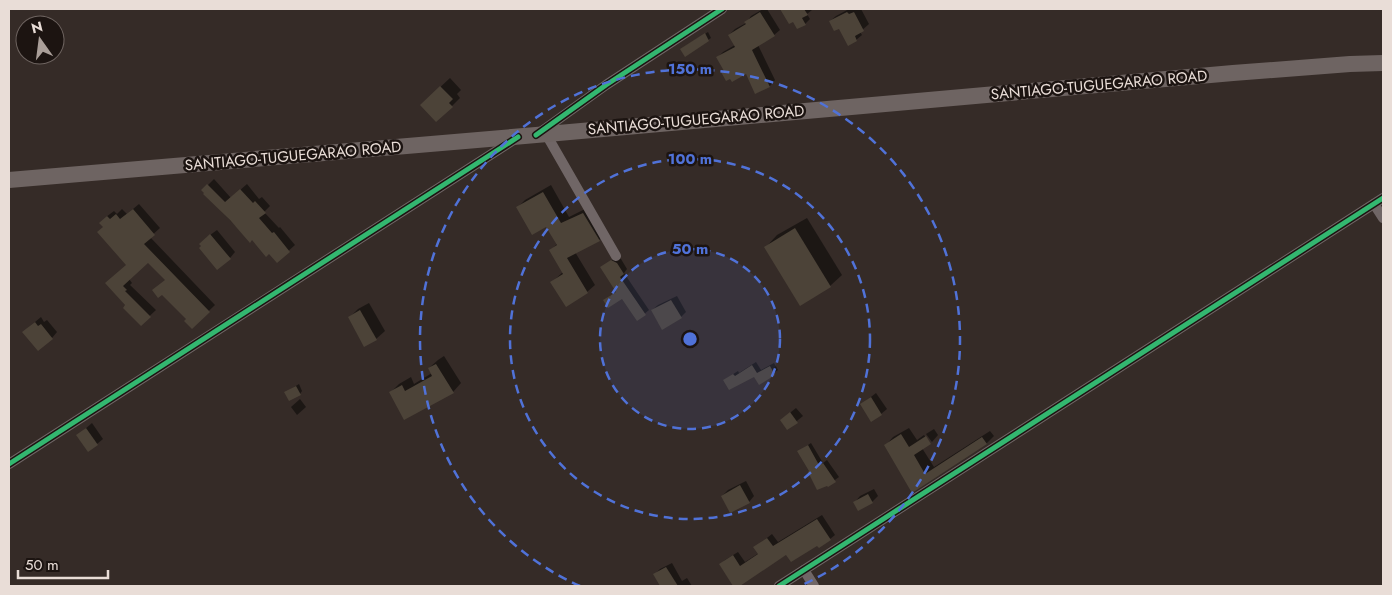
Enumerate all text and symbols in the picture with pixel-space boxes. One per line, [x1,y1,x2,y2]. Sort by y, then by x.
north arrow [15,15,65,65]
text: N [29,16,45,38]
text: 150 m [668,58,712,80]
street label: SANTIAGO-TUGUEGARAO ROAD [990,65,1208,105]
street label: SANTIAGO-TUGUEGARAO ROAD [587,100,805,140]
street label: SANTIAGO-TUGUEGARAO ROAD [184,136,402,176]
text: 100 m [668,148,712,170]
text: 50 m [672,238,708,260]
centre of rings [681,330,699,348]
scale bar [18,548,108,580]
text: 50 m [25,554,59,576]

